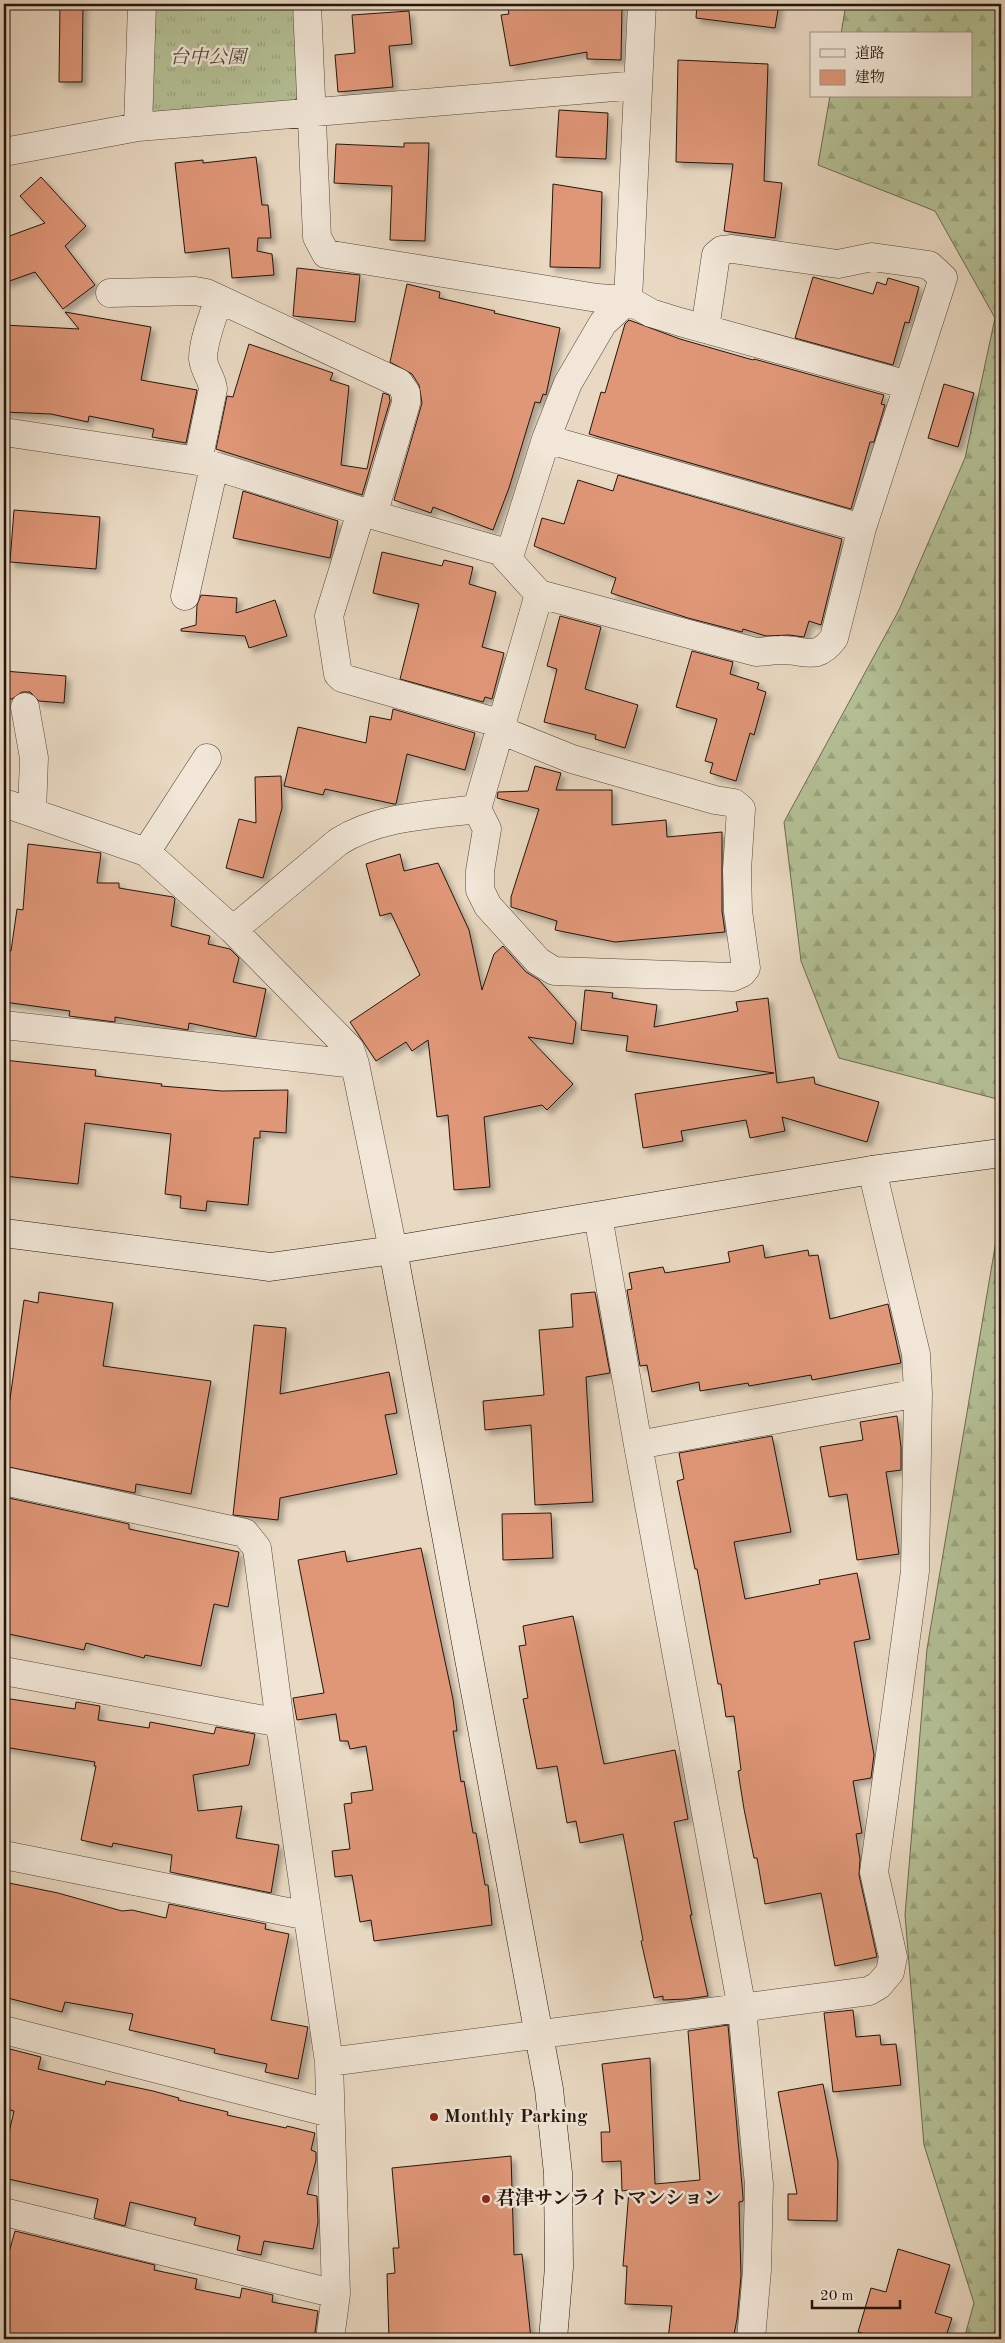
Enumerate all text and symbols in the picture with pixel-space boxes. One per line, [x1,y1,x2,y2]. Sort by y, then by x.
legend [810,32,972,98]
text: 道路 [855,45,885,62]
park label: 台中公園 [170,46,249,68]
text: 建物 [855,69,885,86]
place label: Monthly Parking [444,2108,588,2127]
marker: Monthly Parking [428,2111,440,2123]
place label: 君津サンライトマンション [496,2187,722,2209]
marker: 君津サンライトマンション [480,2193,492,2205]
scale bar [812,2278,900,2310]
text: 20 m [820,2289,854,2304]

